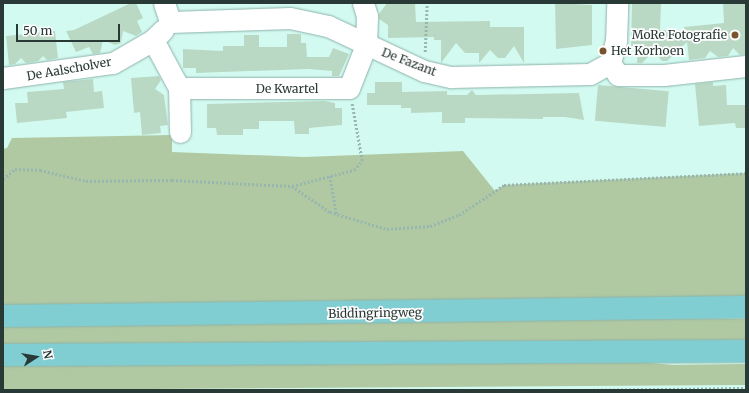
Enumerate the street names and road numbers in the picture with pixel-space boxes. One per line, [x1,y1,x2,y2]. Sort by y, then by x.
street label: De Fazant [380,45,438,79]
street label: De Aalscholver [26,54,112,84]
street label: De Kwartel [256,82,318,96]
street label: Biddingringweg [328,305,422,321]

